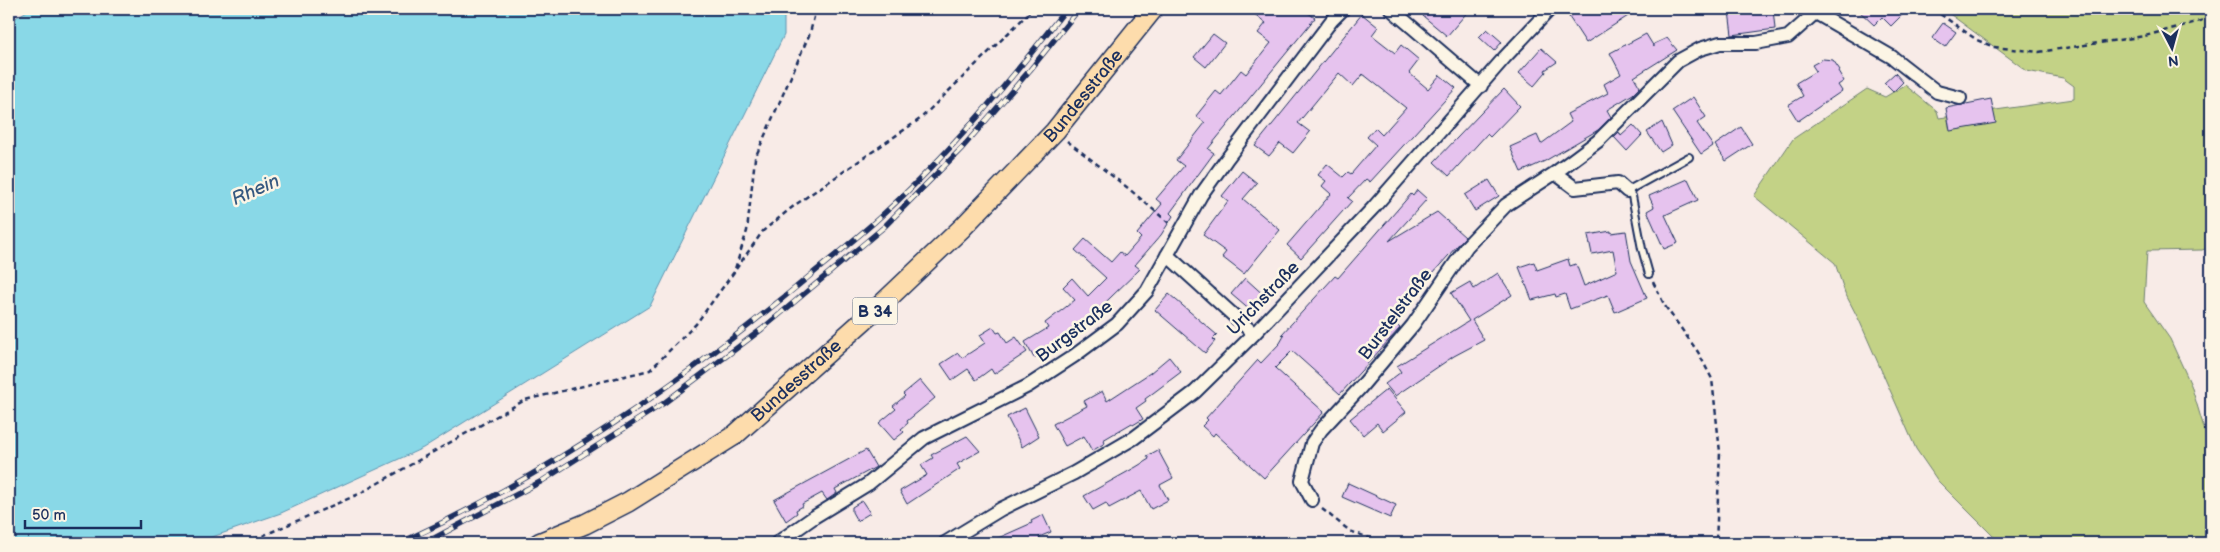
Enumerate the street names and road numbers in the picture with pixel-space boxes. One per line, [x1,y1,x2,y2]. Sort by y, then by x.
street label: Bundesstraße [1040,45,1128,147]
street label: Urichstraße [1223,257,1304,340]
street label: Burstelstraße [1354,264,1437,364]
street label: Burgstraße [1032,296,1117,367]
road number: B 34 [852,298,898,324]
street label: Bundesstraße [747,335,846,427]

